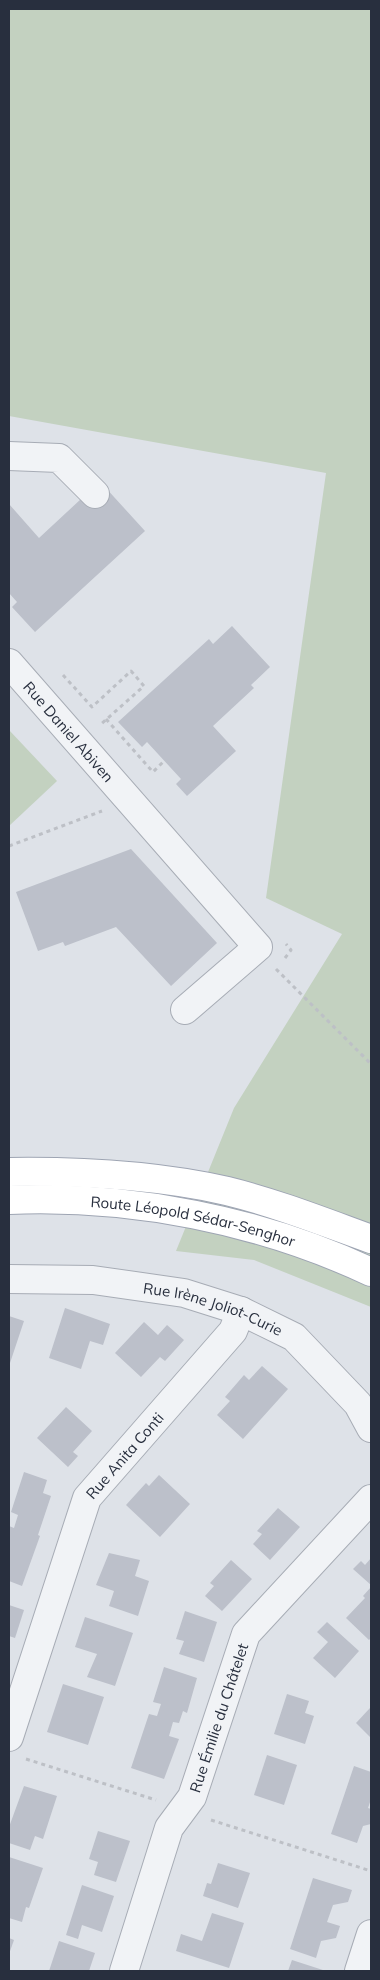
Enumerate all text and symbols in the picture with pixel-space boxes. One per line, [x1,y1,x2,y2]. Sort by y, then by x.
street label: Rue Daniel Abiven [20,677,118,786]
street label: Route Léopold Sédar-Senghor [90,1192,298,1251]
street label: Rue Irène Joliot-Curie [142,1278,286,1340]
street label: Rue Anita Conti [81,1408,167,1503]
street label: Rue Émilie du Châtelet [185,1641,252,1795]

